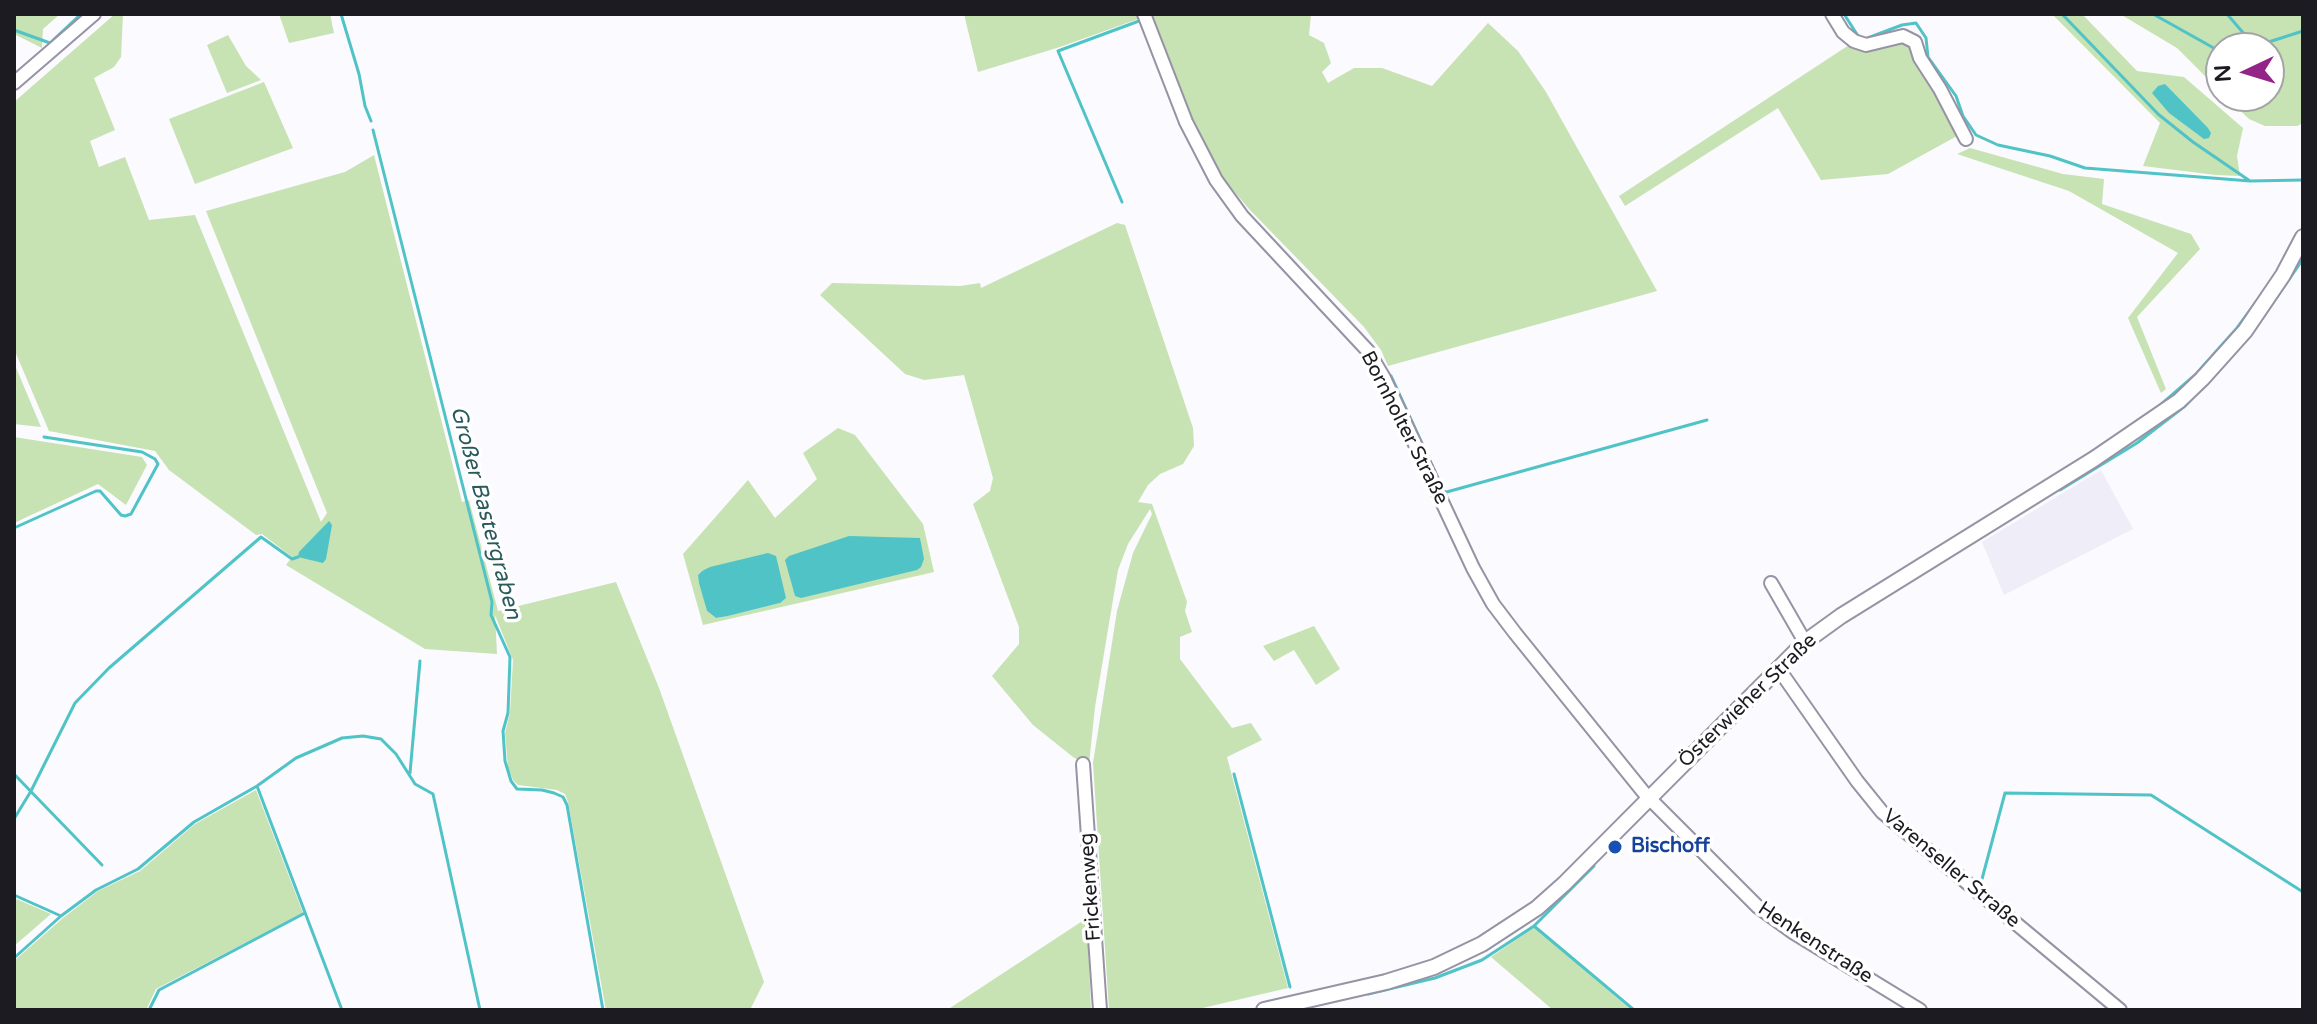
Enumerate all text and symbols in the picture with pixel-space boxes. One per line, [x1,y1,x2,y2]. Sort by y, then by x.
north arrow [2205,32,2285,112]
text: N [2209,64,2237,83]
street label: Bornholter Straße [1355,347,1453,509]
water label: Großer Bastergraben [444,404,526,622]
street label: Österwieher Straße [1674,629,1822,773]
street label: Varenseller Straße [1877,805,2025,933]
street label: Frickenweg [1075,832,1107,942]
place label: Bischoff [1631,835,1710,859]
marker: Bischoff [1606,838,1624,856]
street label: Henkenstraße [1753,897,1877,989]

